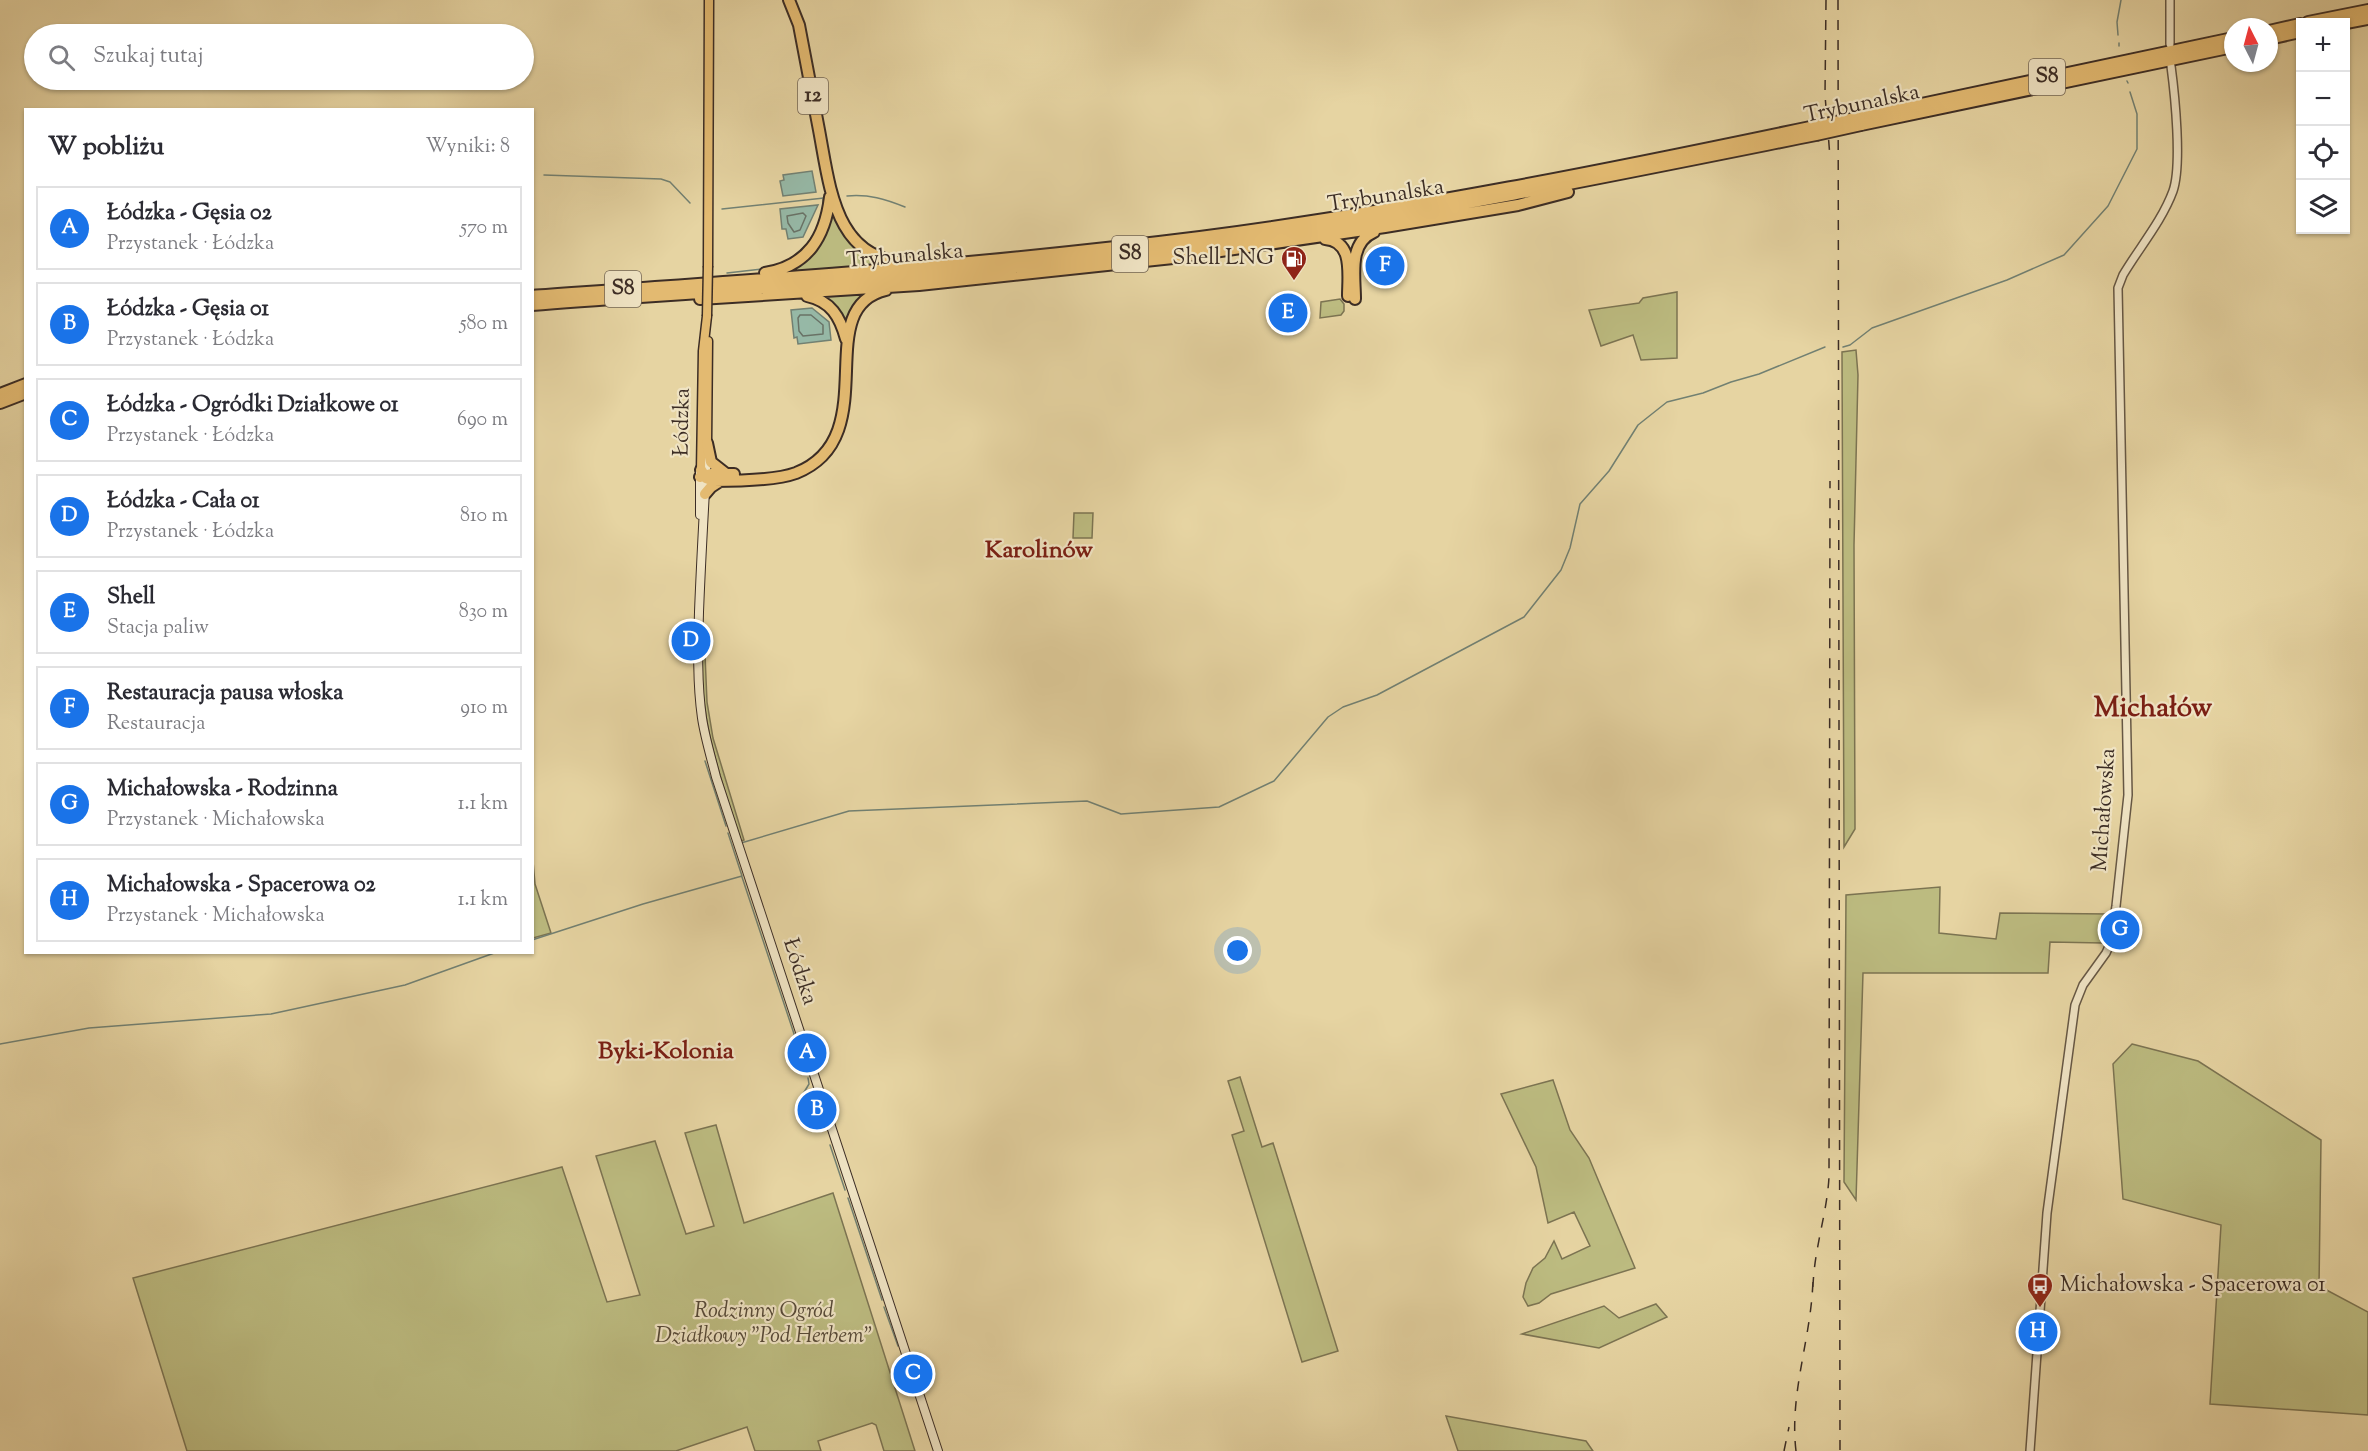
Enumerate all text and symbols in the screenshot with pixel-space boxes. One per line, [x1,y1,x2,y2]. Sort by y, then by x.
north arrow [2224,18,2278,72]
map controls [2296,18,2350,234]
button: + [2296,18,2350,72]
search box [24,24,534,90]
icon: search [45,41,78,74]
text: Szukaj tutaj [93,41,204,73]
road number: S8 [2029,59,2065,95]
button: − [2296,72,2350,126]
street label: Trybunalska [1801,77,1923,133]
road number: 12 [798,78,828,114]
button: locate [2296,126,2350,180]
text: W pobliżu [48,129,164,166]
text: Wyniki: 8 [425,133,510,162]
street label: Trybunalska [1326,172,1446,222]
button: layers [2296,180,2350,234]
text: Łódzka - Gęsia 02 [107,198,272,230]
text: A [61,214,78,243]
text: 570 m [460,214,508,243]
text: Przystanek · Łódzka [107,230,274,259]
street label: Trybunalska [845,236,965,278]
road number: S8 [1112,236,1148,272]
place label: Shell LNG [1172,243,1274,275]
fuel station icon: Shell LNG [1279,244,1309,282]
pin: F [1366,244,1404,288]
road number: S8 [605,271,641,307]
pin: E [1268,290,1308,336]
text: Łódzka - Gęsia 01 [107,294,269,326]
text: B [63,310,76,339]
text: 580 m [460,310,508,339]
text: Przystanek · Łódzka [107,326,274,355]
street label: Łódzka [666,388,700,456]
text: Łódzka - Ogródki Działkowe 01 [107,390,399,422]
text: C [61,406,78,435]
text: 690 m [457,406,508,435]
text: Przystanek · Łódzka [107,422,274,451]
text: Łódzka - Cała 01 [107,486,259,518]
text: D [62,502,77,531]
text: 810 m [460,502,508,531]
text: Przystanek · Łódzka [107,518,274,547]
district label: Karolinów [985,534,1093,568]
text: Shell [107,582,155,614]
text: E [63,598,76,627]
text: 830 m [459,598,508,627]
text: Stacja paliw [107,614,209,643]
pin: D [672,618,710,664]
text: Restauracja pausa włoska [107,678,343,710]
district label: Michałów [2094,689,2212,729]
text: F [64,694,75,723]
text: 910 m [460,694,508,723]
text: Restauracja [107,710,205,739]
street label: Michałowska [2085,747,2125,873]
text: Michałowska - Rodzinna [107,774,338,806]
text: G [61,790,78,819]
text: 1.1 km [458,790,508,819]
text: Przystanek · Michałowska [107,806,325,835]
text: Michałowska - Spacerowa 02 [107,870,376,902]
text: H [62,886,77,915]
text: 1.1 km [458,886,508,915]
text: Przystanek · Michałowska [107,902,325,931]
pin: G [2100,908,2140,952]
street label: Łódzka [773,935,825,1009]
your location [1223,936,1252,965]
pin: A [788,1030,826,1076]
district label: Byki-Kolonia [598,1035,735,1069]
pin: B [798,1088,836,1132]
place label: Michałowska - Spacerowa 01 [2060,1270,2326,1302]
bus stop icon: Michałowska - Spacerowa 01 [2025,1271,2055,1309]
park label: Rodzinny Ogród Działkowy "Pod Herbem" [655,1296,873,1353]
pin: H [2018,1310,2058,1354]
pin: C [894,1352,932,1396]

